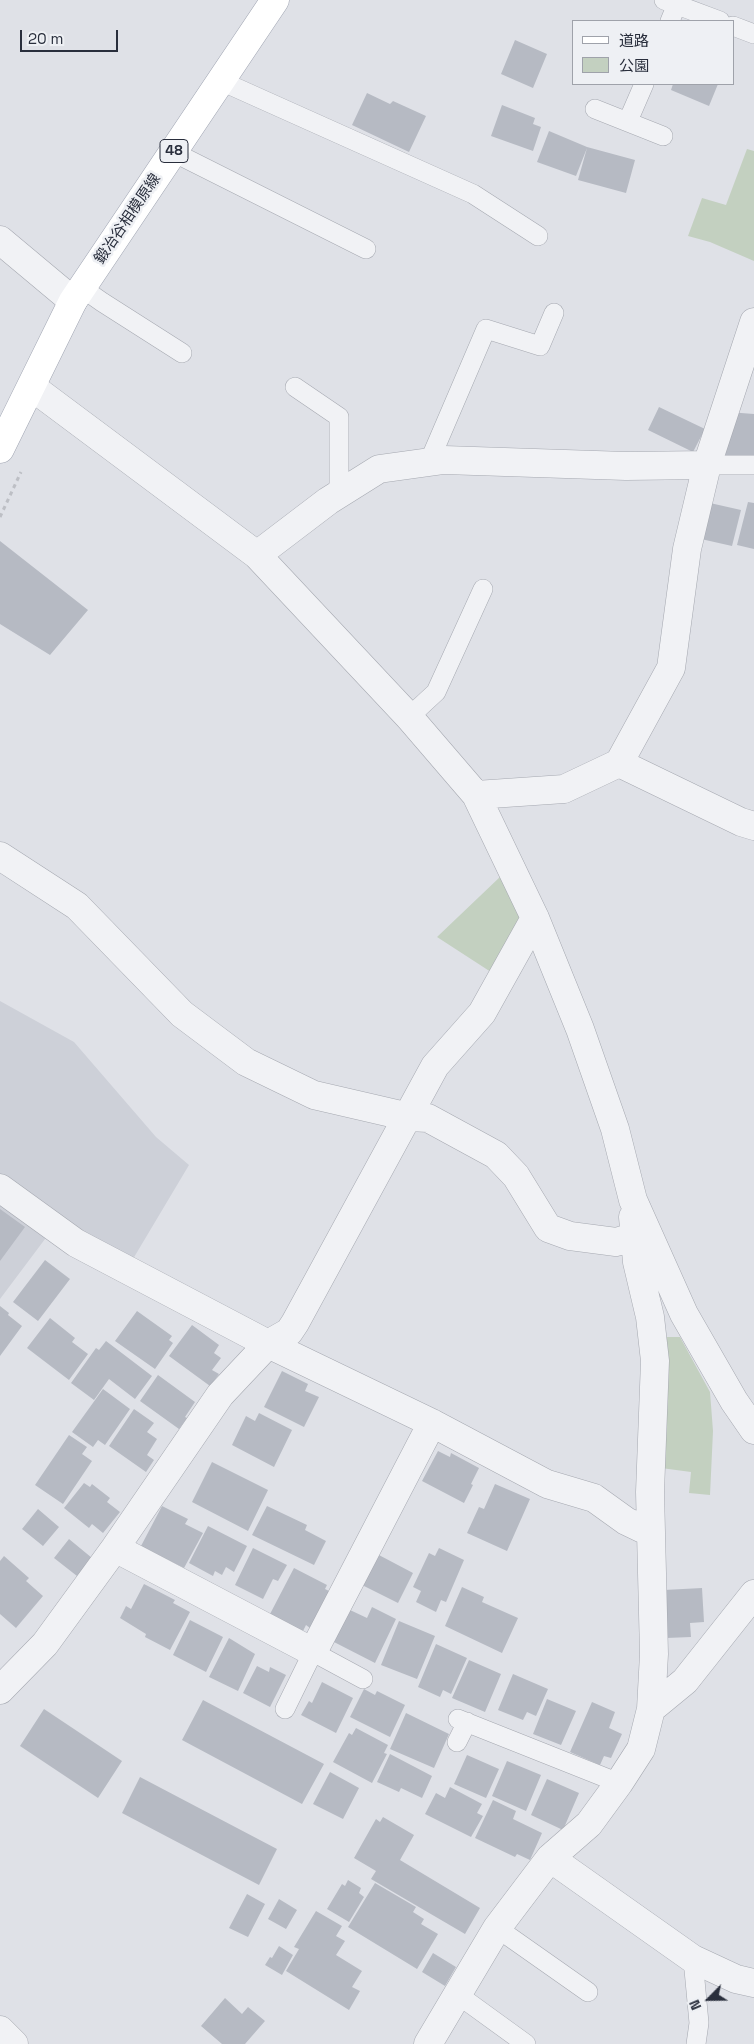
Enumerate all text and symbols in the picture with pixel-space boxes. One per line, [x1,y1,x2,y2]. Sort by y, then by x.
scale bar [22,20,120,52]
legend [572,20,734,85]
text: 20 m [28,29,63,48]
text: 道路 [619,31,649,50]
text: 公園 [619,56,649,75]
road number: 48 [160,140,188,162]
street label: 鍛冶谷相模原線 [91,170,165,268]
north arrow [684,1974,734,2024]
text: N [685,1997,705,2013]

